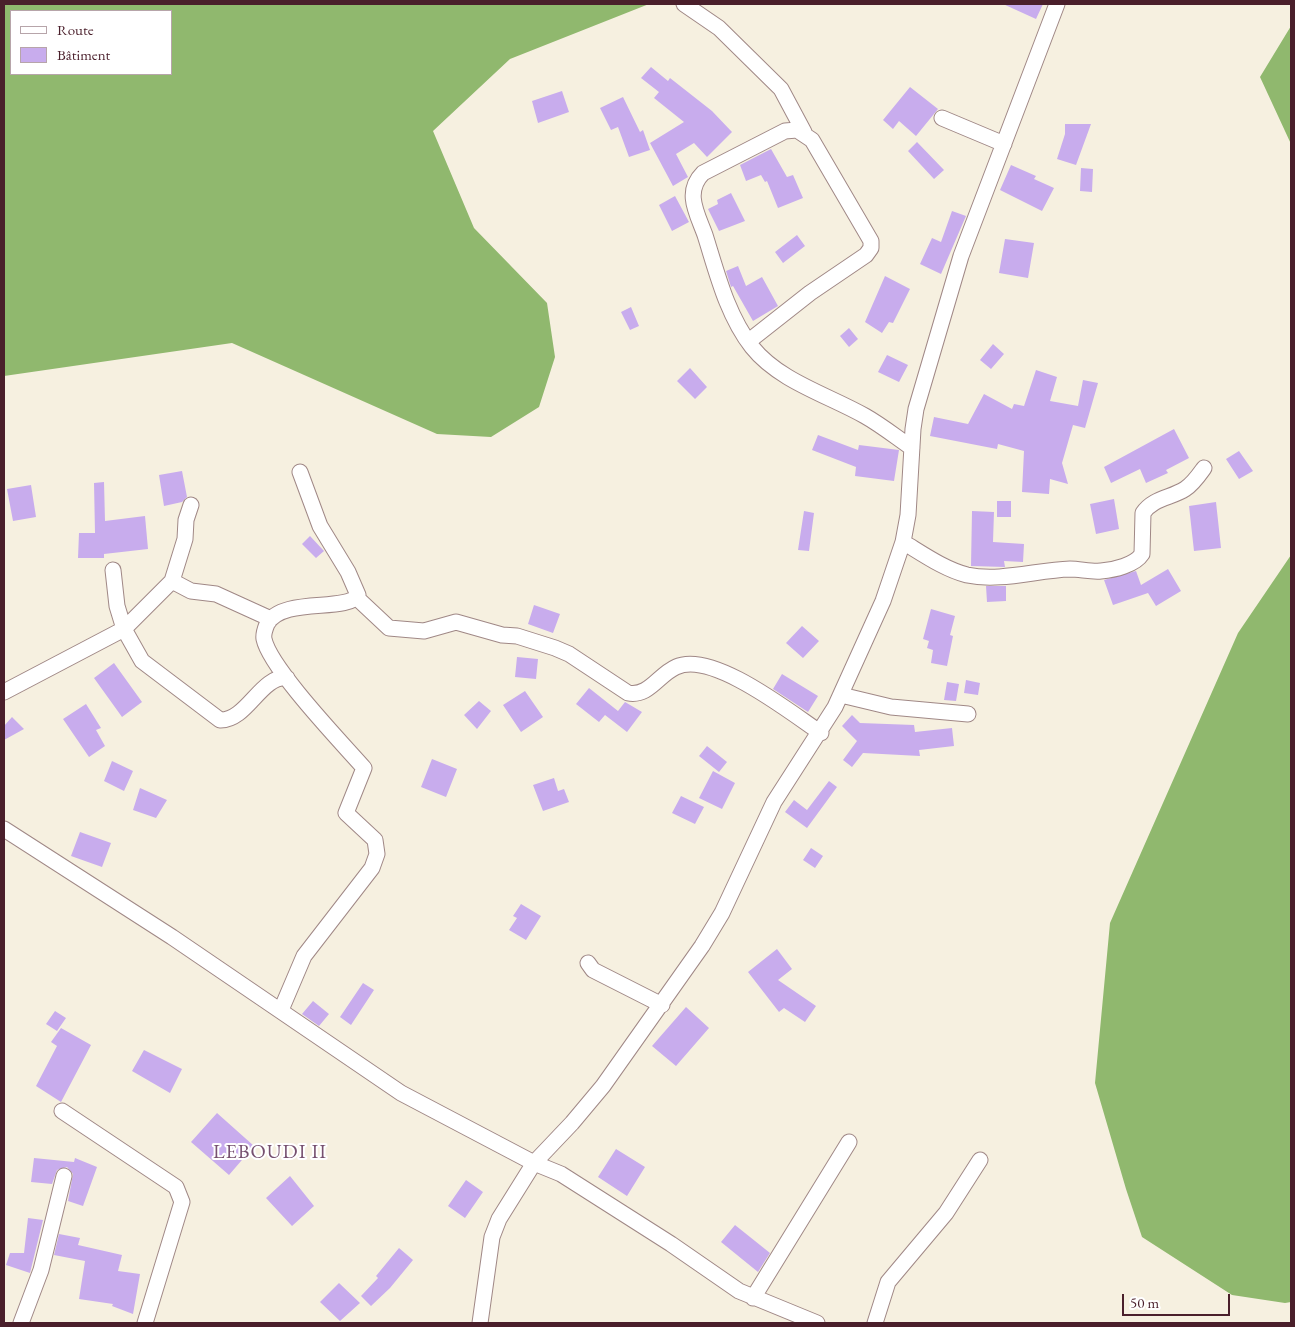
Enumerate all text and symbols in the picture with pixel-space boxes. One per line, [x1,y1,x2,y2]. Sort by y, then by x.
legend [10,10,172,75]
text: Route [57,20,94,39]
text: Bâtiment [57,45,110,64]
district label: LEBOUDI II [212,1141,328,1165]
scale bar [1125,1284,1232,1316]
text: 50 m [1130,1293,1159,1312]

